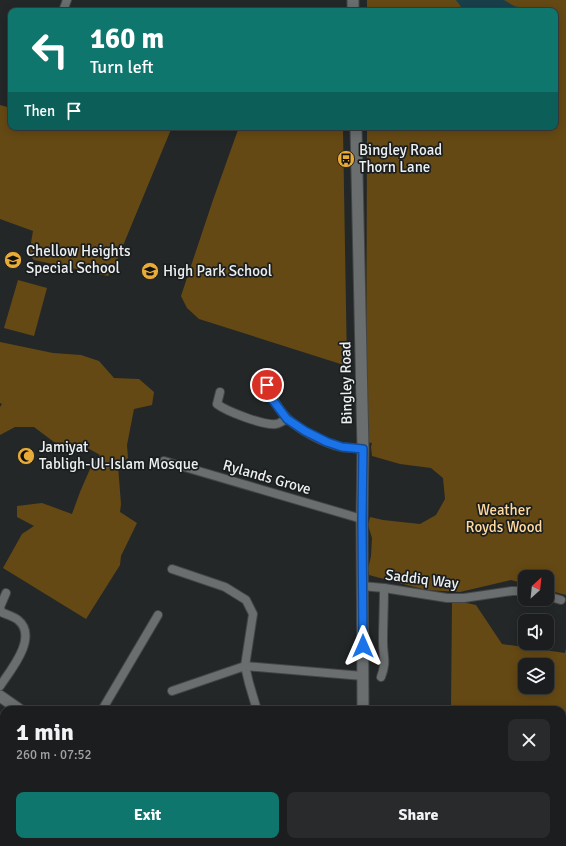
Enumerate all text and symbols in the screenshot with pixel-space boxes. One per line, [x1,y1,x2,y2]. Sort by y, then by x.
text: 160 m [90,22,164,56]
icon: left [24,24,76,76]
text: Turn left [90,56,153,78]
icon: arrive [63,100,85,122]
text: Then [24,102,55,120]
place label: Bingley Road Thorn Lane [359,141,442,176]
bus stop icon: Bingley Road Thorn Lane [336,149,356,169]
place label: Chellow Heights Special School [26,242,131,277]
school or university icon: Chellow Heights Special School [3,250,23,270]
school or university icon: High Park School [140,261,160,281]
place label: High Park School [163,262,272,280]
street label: Bingley Road [336,341,356,425]
pin [250,368,284,402]
icon: arrive [256,374,278,396]
place label: Jamiyat Tabligh-Ul-Islam Mosque [39,438,198,473]
mosque icon: Jamiyat Tabligh-Ul-Islam Mosque [16,446,36,466]
street label: Rylands Grove [221,456,313,498]
park label: Weather Royds Wood [466,501,542,536]
street label: Saddiq Way [384,566,460,592]
north arrow [518,570,554,606]
map controls [518,570,554,694]
button: sound [518,614,554,650]
position arrow [342,625,384,667]
button: layers [518,658,554,694]
text: 1 min [16,717,74,747]
button: close [508,719,550,761]
text: 260 m · 07:52 [16,747,92,763]
button: Exit [16,792,279,838]
button: Share [287,792,550,838]

